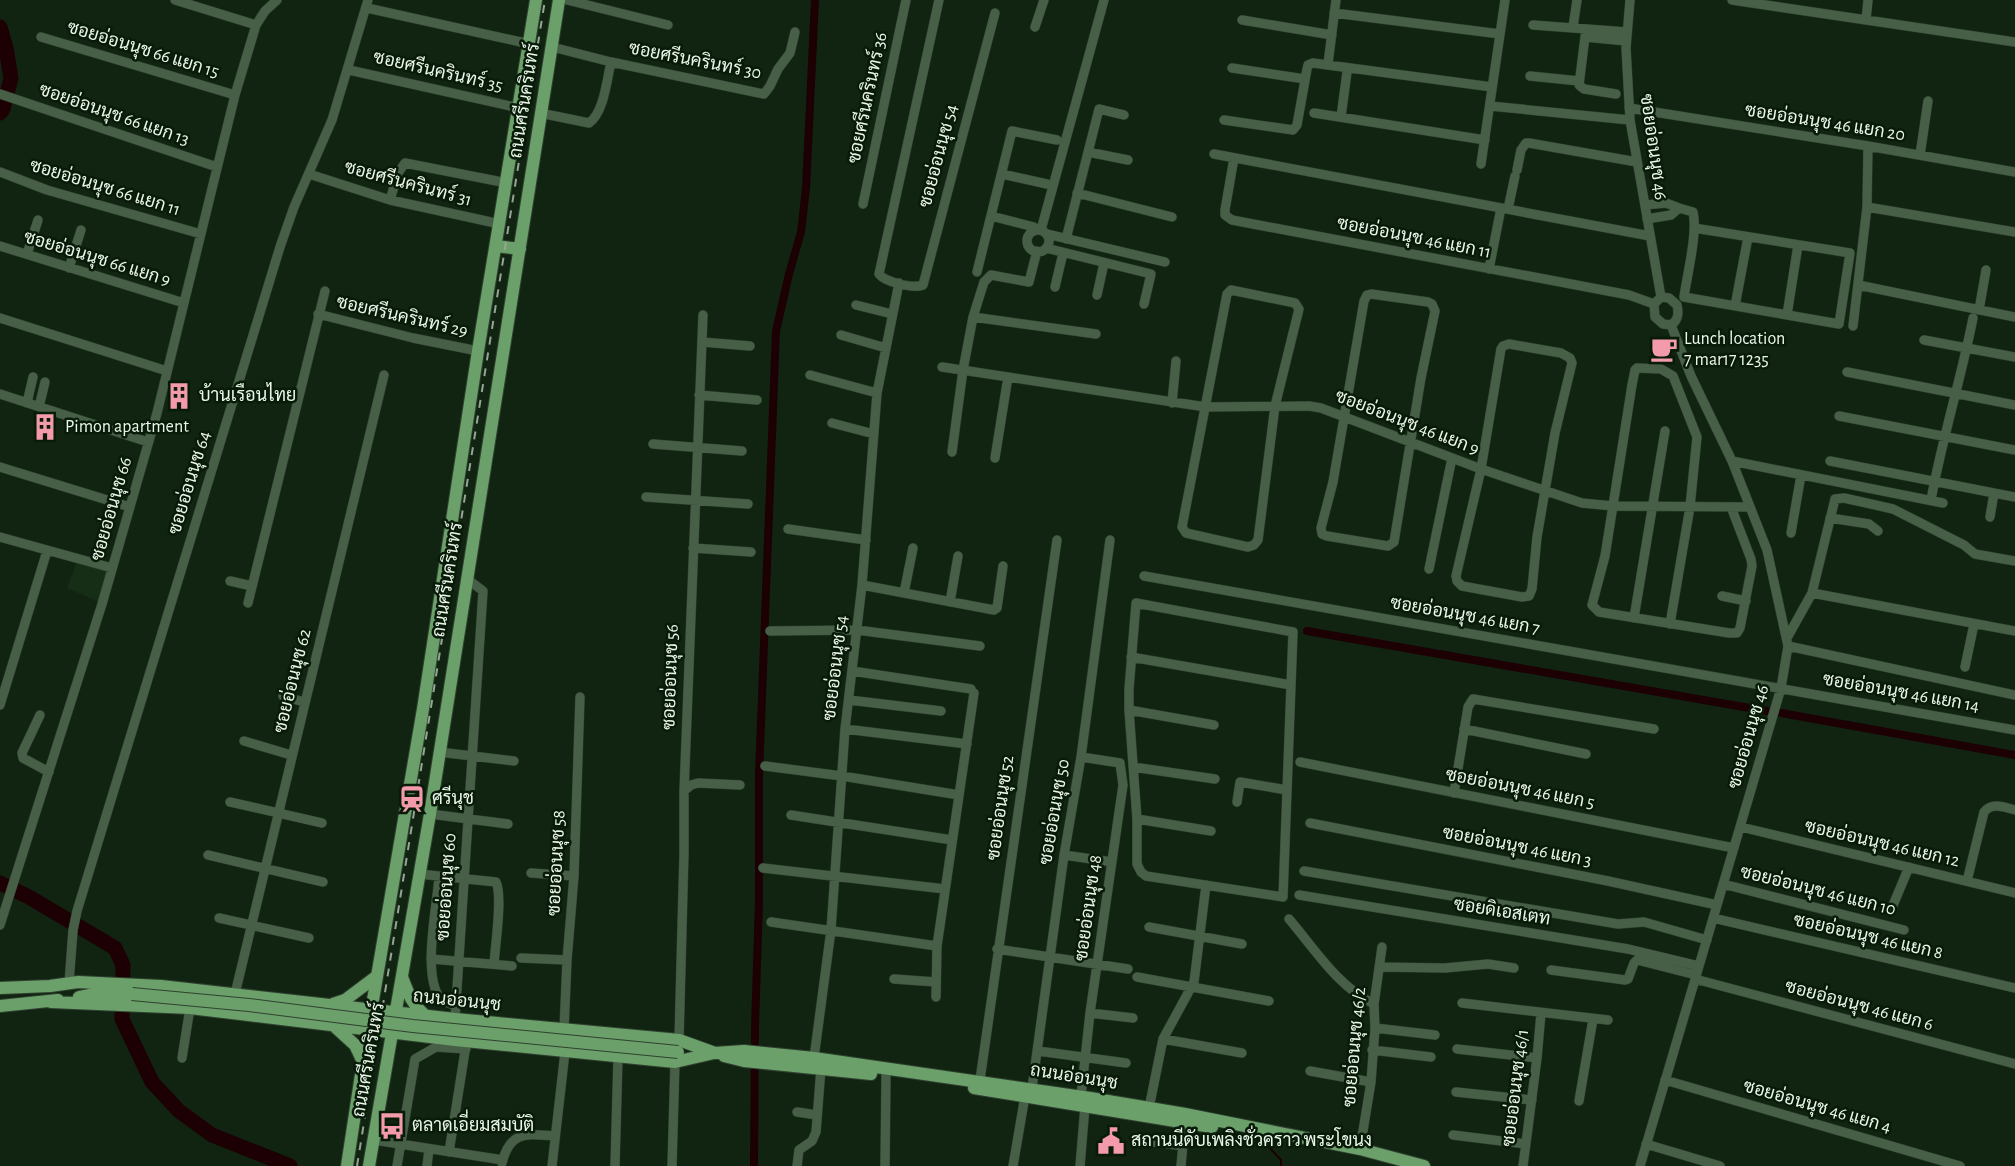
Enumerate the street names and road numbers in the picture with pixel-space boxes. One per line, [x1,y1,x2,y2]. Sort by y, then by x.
street label: ซอยอ่อนนุช 66 แยก 15 [64,15,222,84]
street label: ซอยศรีนครินทร์ 36 [840,30,891,165]
street label: ซอยศรีนครินทร์ 30 [627,34,764,83]
street label: ถนนศรีนครินทร์ [502,41,543,160]
street label: ซอยศรีนครินทร์ 35 [371,43,506,96]
street label: ซอยอ่อนนุช 66 แยก 13 [36,77,193,151]
street label: ซอยอ่อนนุช 46 [1635,92,1673,202]
street label: ซอยอ่อนนุช 46 แยก 20 [1743,98,1907,147]
street label: ซอยอ่อนนุช 54 [913,101,963,210]
street label: ซอยอ่อนนุช 66 แยก 11 [27,153,184,221]
street label: ซอยศรีนครินทร์ 31 [342,154,475,210]
street label: ซอยอ่อนนุช 46 แยก 11 [1335,210,1493,264]
street label: ซอยอ่อนนุช 66 แยก 9 [21,224,174,292]
street label: ซอยศรีนครินทร์ 29 [335,288,471,341]
street label: ซอยอ่อนนุช 46 แยก 9 [1332,384,1483,461]
street label: ซอยอ่อนนุช 64 [162,428,216,537]
street label: ซอยอ่อนนุช 66 [85,454,137,563]
street label: ถนนศรีนครินทร์ [425,520,466,639]
street label: ซอยอ่อนนุช 46 แยก 7 [1388,590,1542,640]
street label: ซอยอ่อนนุช 54 [817,613,853,722]
street label: ซอยอ่อนนุช 56 [656,624,684,730]
street label: ซอยอ่อนนุช 62 [267,626,317,735]
street label: ซอยอ่อนนุช 46 แยก 14 [1821,666,1982,718]
street label: ซอยอ่อนนุช 46 [1722,682,1774,791]
street label: ซอยอ่อนนุช 52 [981,754,1019,862]
street label: ซอยอ่อนนุช 50 [1033,757,1075,867]
street label: ซอยอ่อนนุช 46 แยก 5 [1444,762,1597,814]
street label: ซอยอ่อนนุช 58 [541,809,571,916]
street label: ซอยอ่อนนุช 46 แยก 12 [1802,814,1962,873]
street label: ซอยอ่อนนุช 46 แยก 3 [1441,820,1594,872]
street label: ซอยอ่อนนุช 60 [430,832,462,942]
street label: ซอยอ่อนนุช 48 [1069,853,1107,963]
street label: ซอยอ่อนนุช 46 แยก 10 [1738,859,1899,921]
street label: ซอยดิเอสเตท [1452,893,1552,929]
street label: ซอยอ่อนนุช 46 แยก 8 [1791,907,1945,965]
street label: ซอยอ่อนนุช 46 แยก 6 [1783,974,1936,1036]
street label: ถนนอ่อนนุช [412,983,502,1017]
street label: ซอยอ่อนนุช 46/2 [1337,986,1371,1108]
street label: ถนนศรีนครินทร์ [345,1000,388,1119]
street label: ซอยอ่อนนุช 46/1 [1496,1028,1534,1148]
street label: ถนนอ่อนนุช [1029,1057,1120,1095]
street label: ซอยอ่อนนุช 46 แยก 4 [1741,1073,1894,1139]

